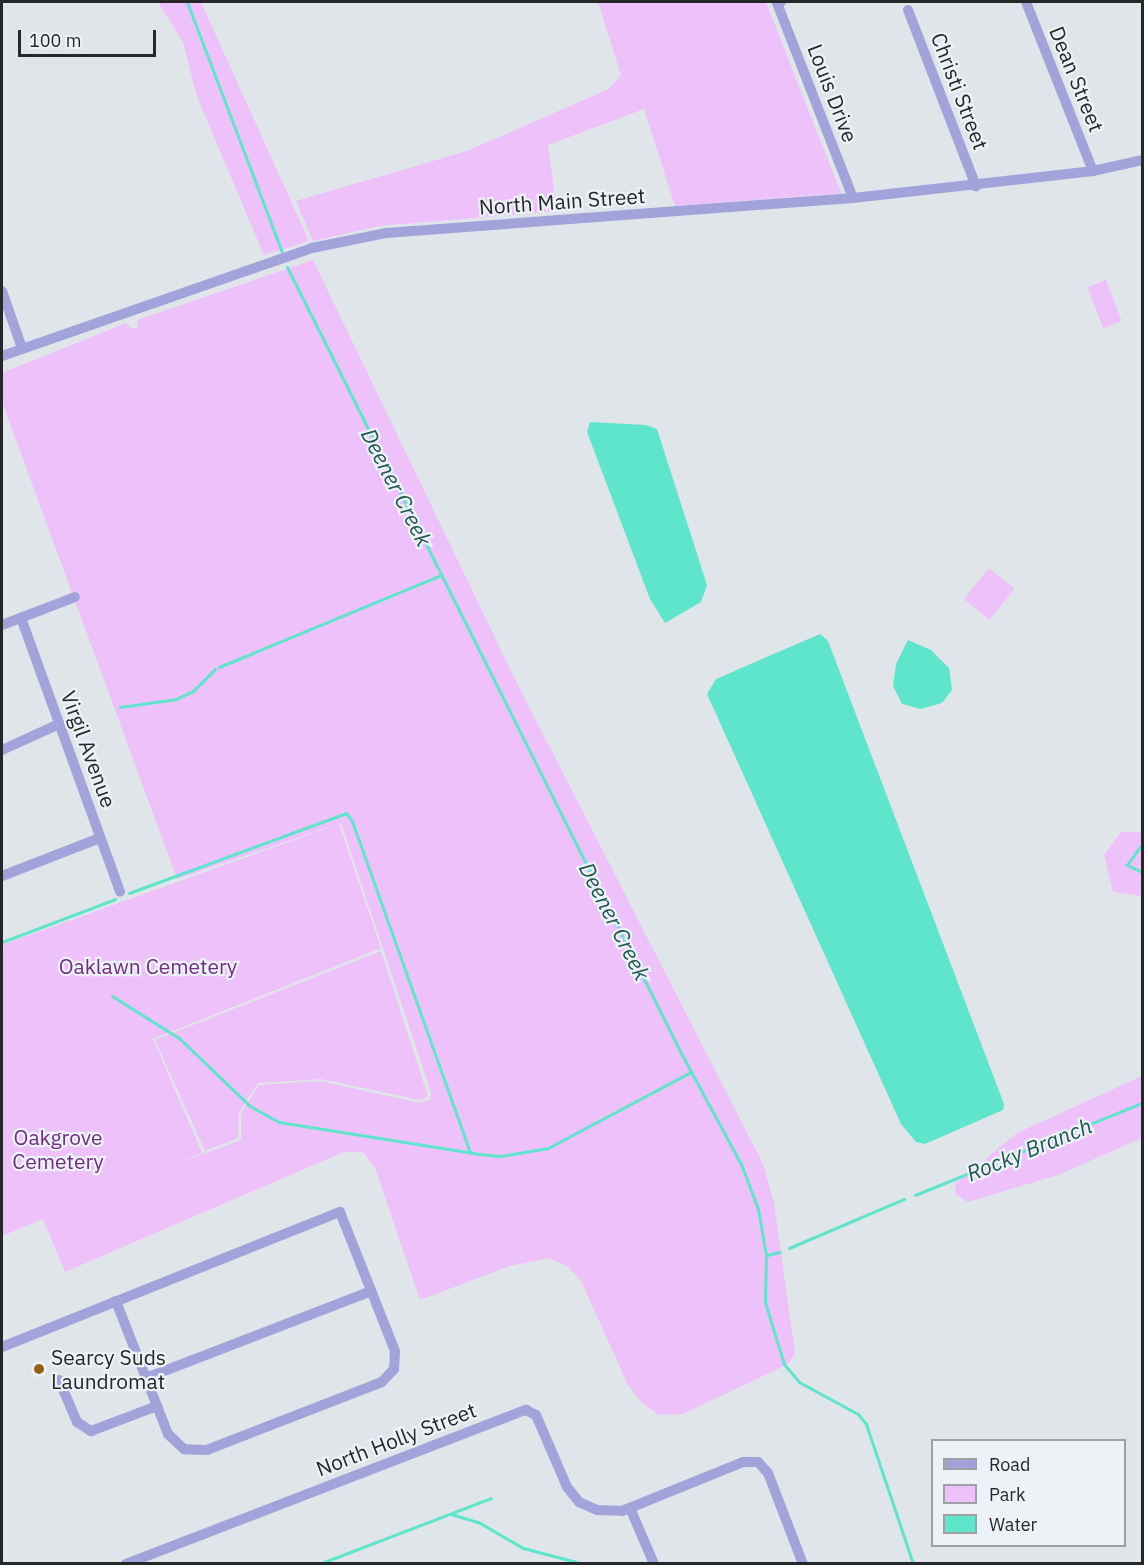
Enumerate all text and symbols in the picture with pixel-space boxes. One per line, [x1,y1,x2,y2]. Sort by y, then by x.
scale bar [21,18,159,56]
street label: Dean Street [1044,23,1110,135]
text: 100 m [29,29,81,52]
street label: Christi Street [926,29,994,153]
street label: Louis Drive [803,40,863,146]
street label: North Main Street [478,183,646,219]
water label: Deener Creek [356,424,438,550]
street label: Virgil Avenue [56,687,122,811]
water label: Deener Creek [574,858,656,984]
park label: Oaklawn Cemetery [59,953,237,979]
water label: Rocky Branch [962,1112,1096,1186]
park label: Oakgrove Cemetery [12,1124,104,1174]
place label: Searcy Suds Laundromat [51,1344,166,1394]
marker: Searcy Suds Laundromat [32,1362,46,1376]
street label: North Holly Street [312,1397,480,1481]
legend [931,1439,1126,1547]
text: Road [989,1453,1030,1476]
text: Park [989,1483,1025,1506]
text: Water [989,1513,1037,1536]

